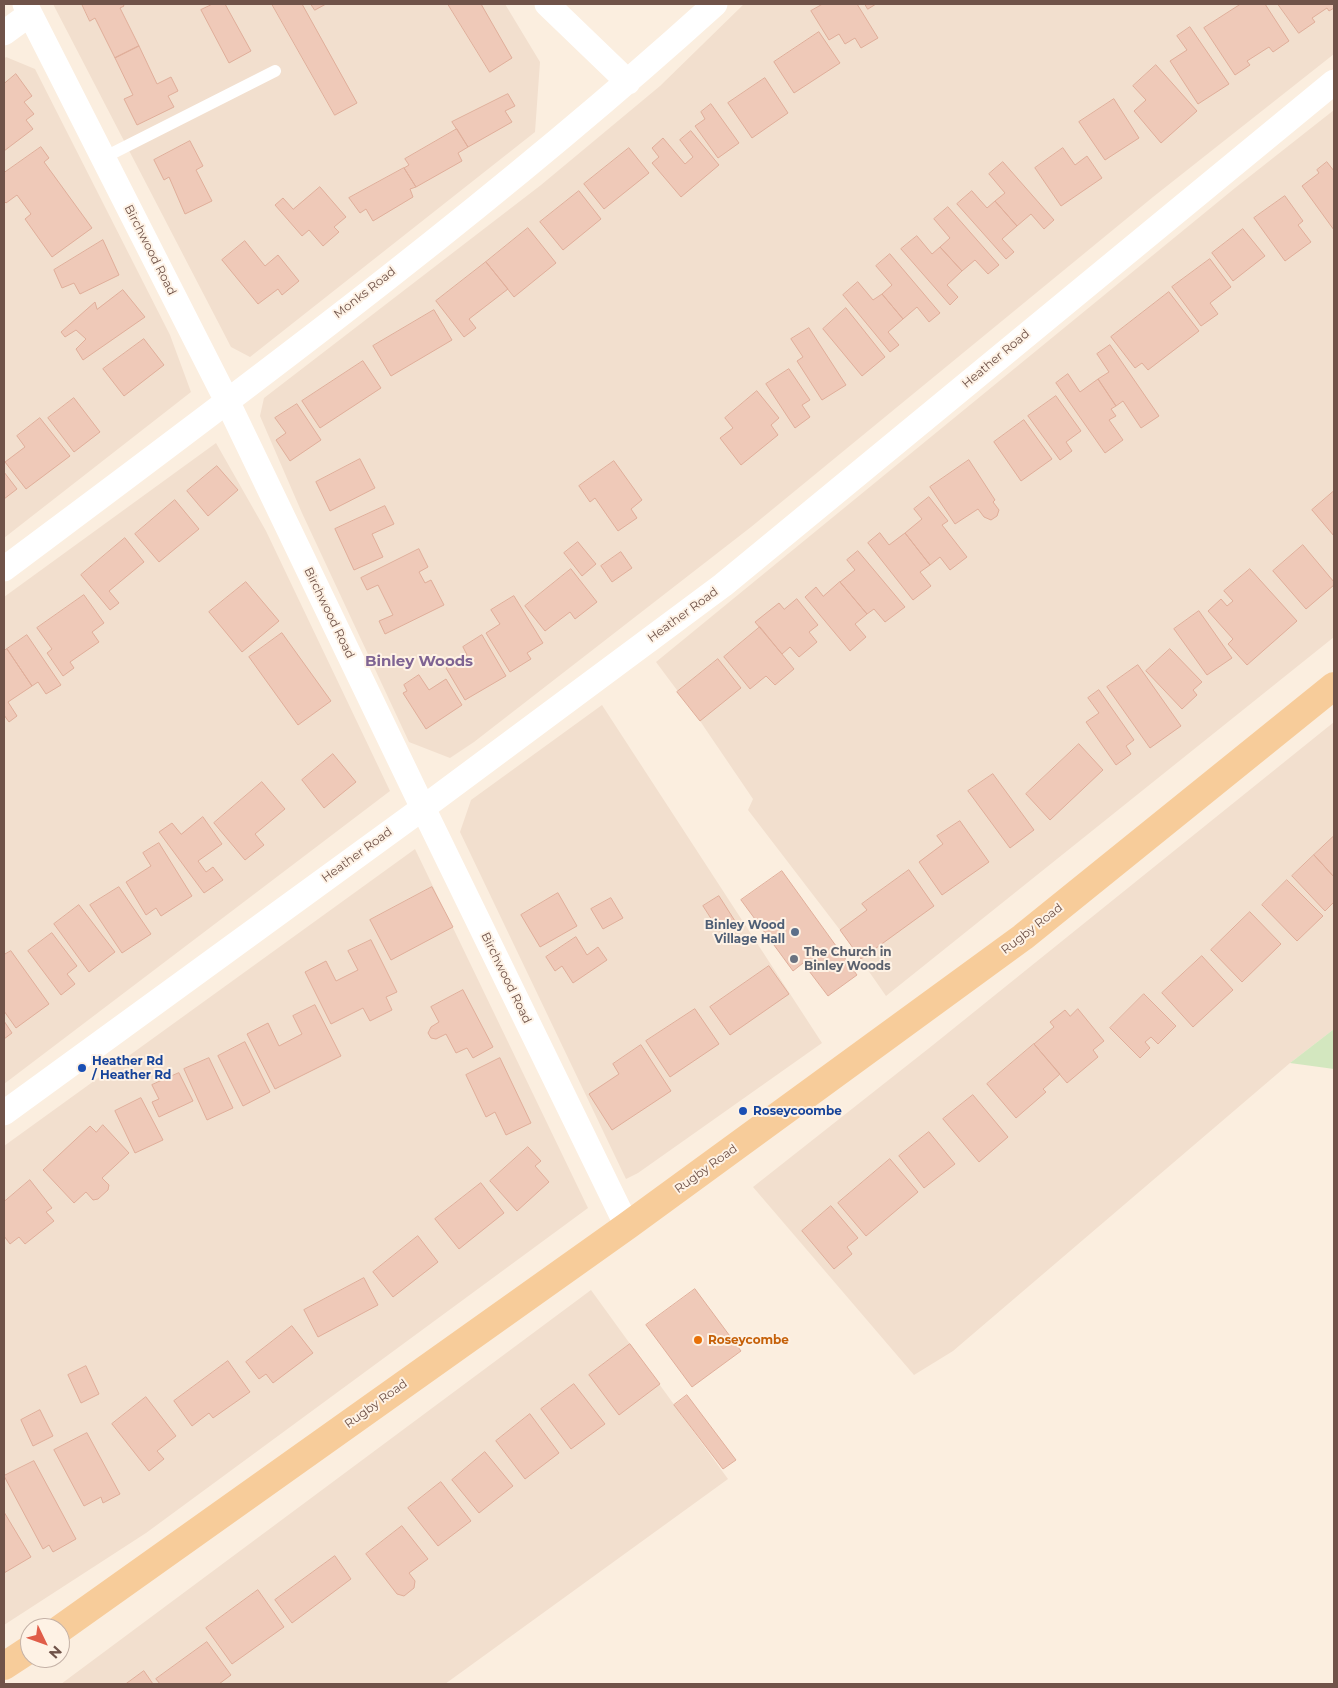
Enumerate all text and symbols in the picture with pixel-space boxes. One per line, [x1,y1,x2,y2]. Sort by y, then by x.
street label: Birchwood Road [121,202,179,298]
street label: Monks Road [331,264,399,322]
street label: Heather Road [959,327,1033,391]
street label: Birchwood Road [301,565,357,661]
street label: Heather Road [645,585,721,645]
district label: Binley Woods [365,653,473,671]
street label: Heather Road [319,825,395,885]
street label: Rugby Road [998,901,1066,957]
place label: Binley Wood Village Hall [705,918,785,946]
marker: Binley Wood Village Hall [789,926,801,938]
street label: Birchwood Road [478,930,534,1026]
place label: The Church in Binley Woods [804,945,892,973]
marker: The Church in Binley Woods [788,953,800,965]
place label: Heather Rd / Heather Rd [92,1054,171,1082]
marker: Heather Rd / Heather Rd [76,1062,88,1074]
place label: Roseycoombe [753,1104,842,1118]
marker: Roseycoombe [737,1105,749,1117]
street label: Rugby Road [672,1141,740,1197]
place label: Roseycombe [708,1333,789,1347]
marker: Roseycombe [692,1334,704,1346]
street label: Rugby Road [342,1376,410,1432]
north arrow [20,1618,70,1668]
text: N [45,1642,66,1663]

